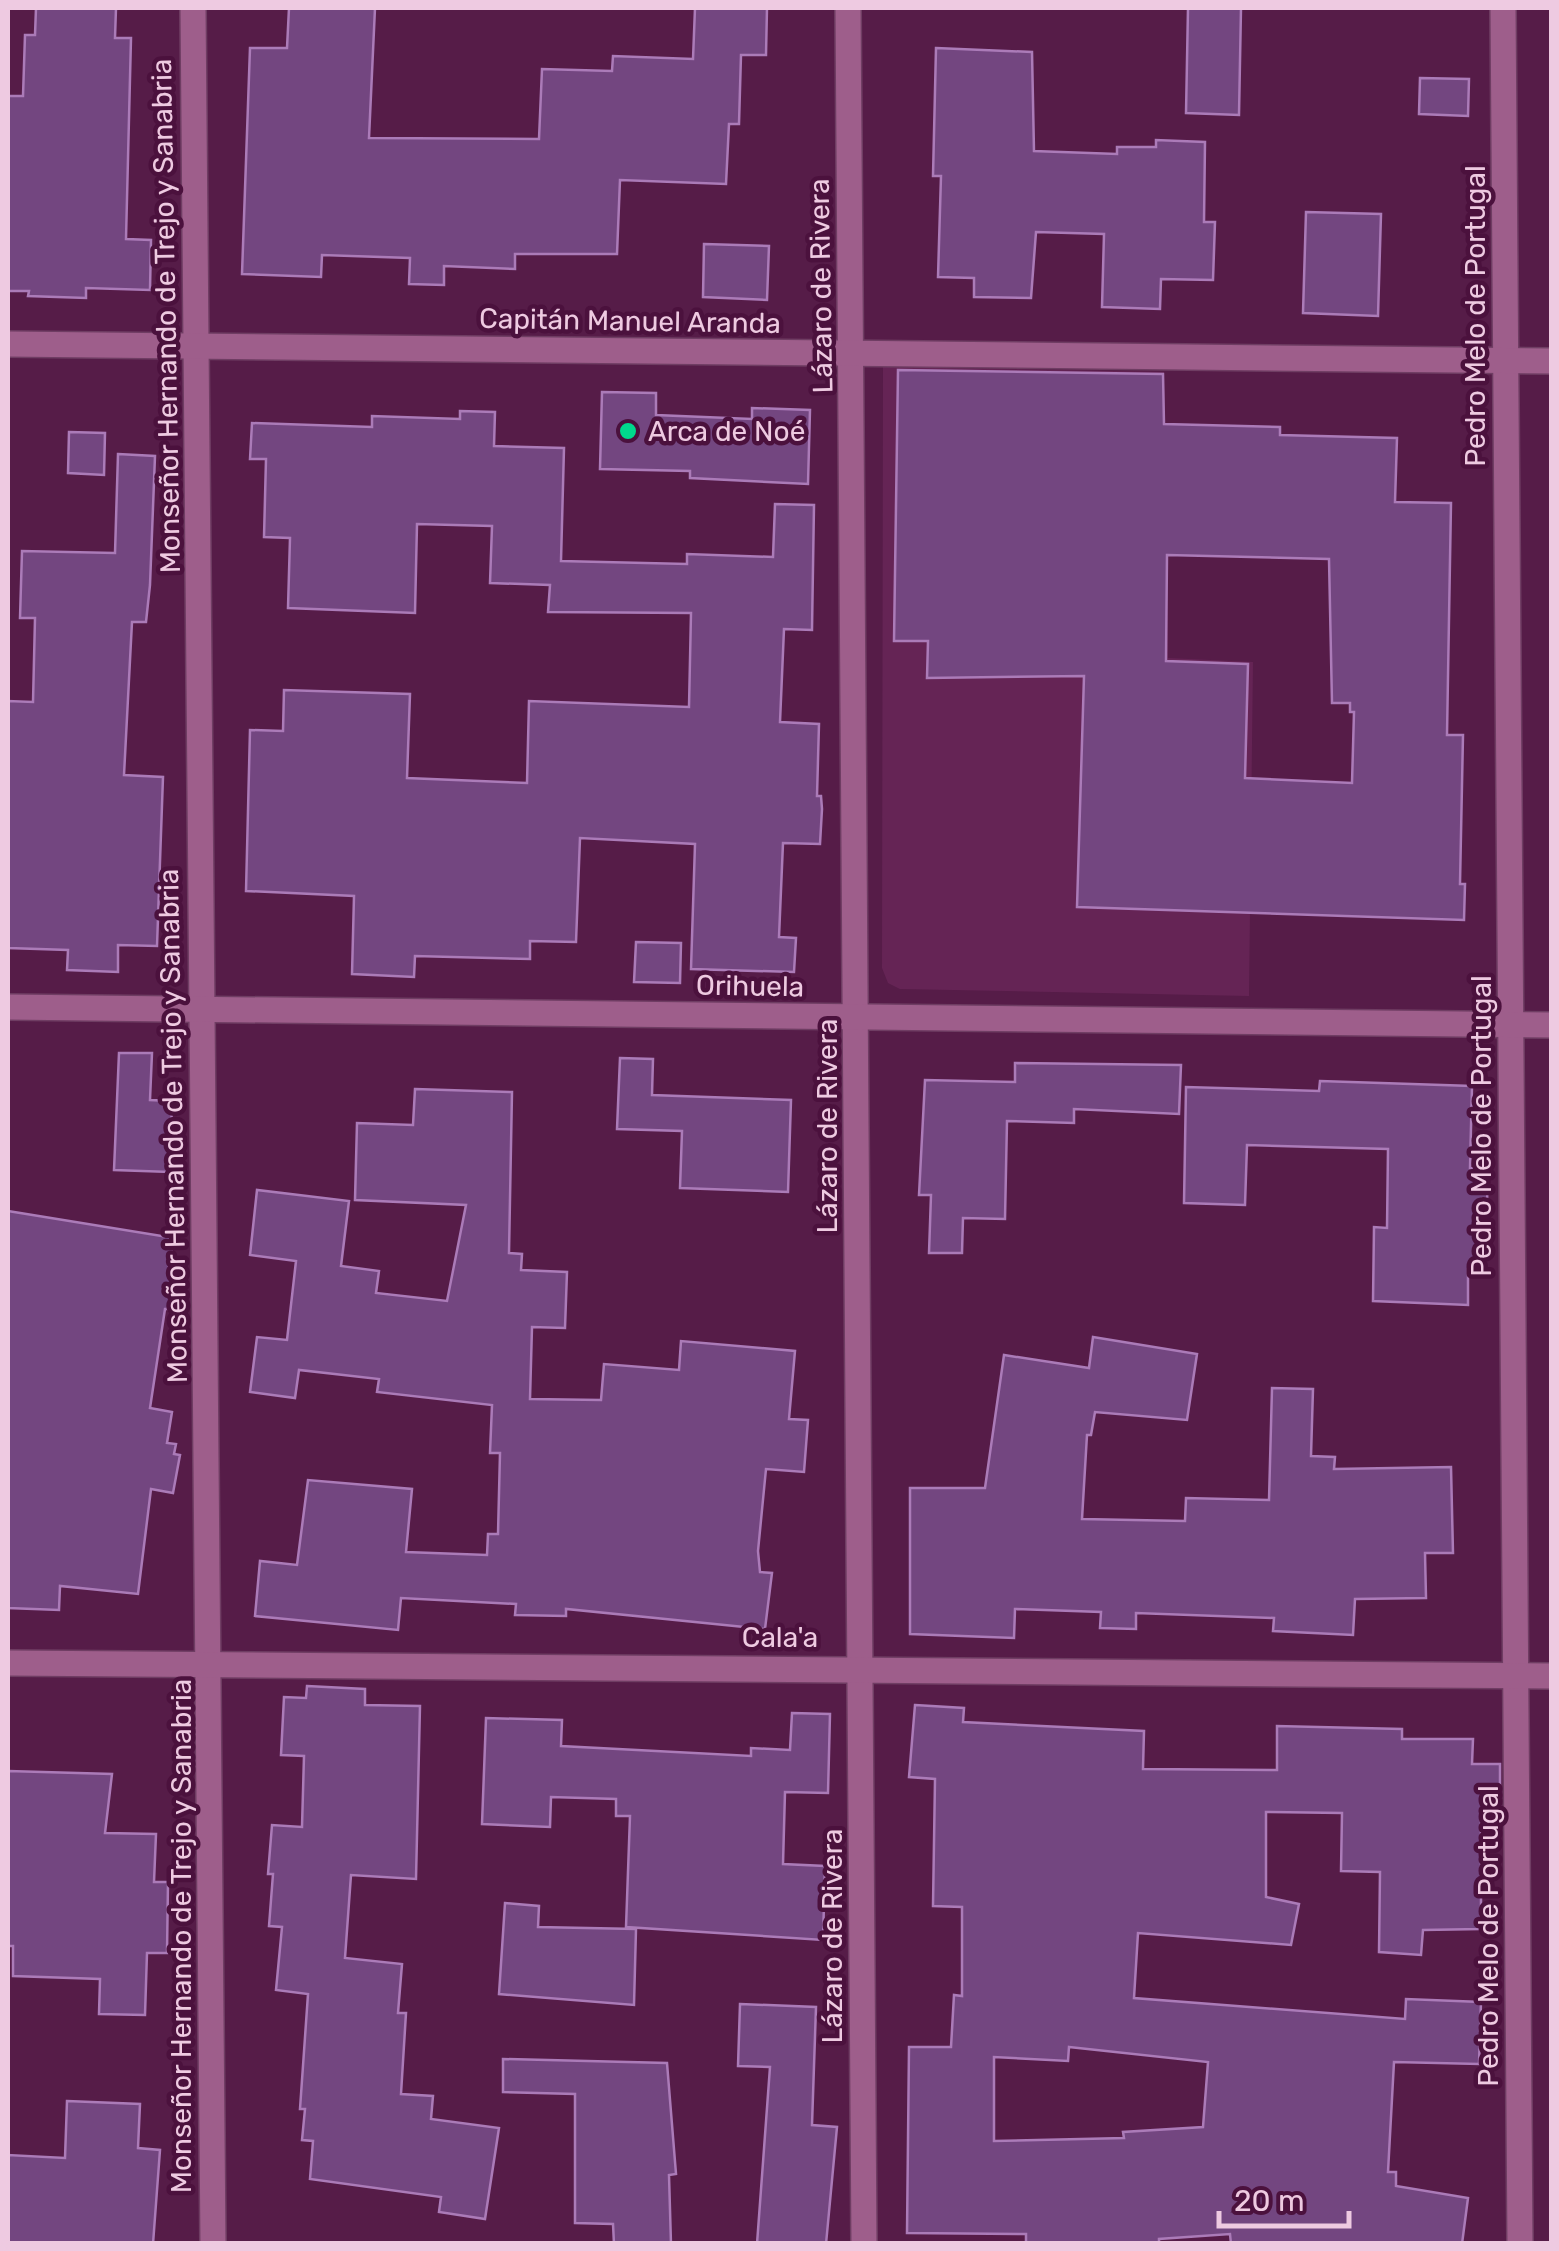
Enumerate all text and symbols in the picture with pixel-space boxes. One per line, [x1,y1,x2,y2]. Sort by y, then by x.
street label: Monseñor Hernando de Trejo y Sanabria [145,58,187,574]
street label: Pedro Melo de Portugal [1459,165,1492,467]
street label: Lázaro de Rivera [803,178,839,394]
street label: Capitán Manuel Aranda [479,302,781,340]
place label: Arca de Noé [648,415,805,448]
marker: Arca de Noé [617,420,639,442]
street label: Monseñor Hernando de Trejo y Sanabria [152,868,194,1384]
street label: Orihuela [696,969,804,1003]
street label: Pedro Melo de Portugal [1465,975,1498,1277]
street label: Lázaro de Rivera [811,1018,844,1234]
street label: Cala'a [742,1621,818,1654]
street label: Monseñor Hernando de Trejo y Sanabria [165,1679,198,2193]
street label: Pedro Melo de Portugal [1472,1785,1505,2087]
street label: Lázaro de Rivera [816,1828,849,2044]
scale bar [1219,2166,1349,2228]
text: 20 m [1234,2183,1305,2219]

